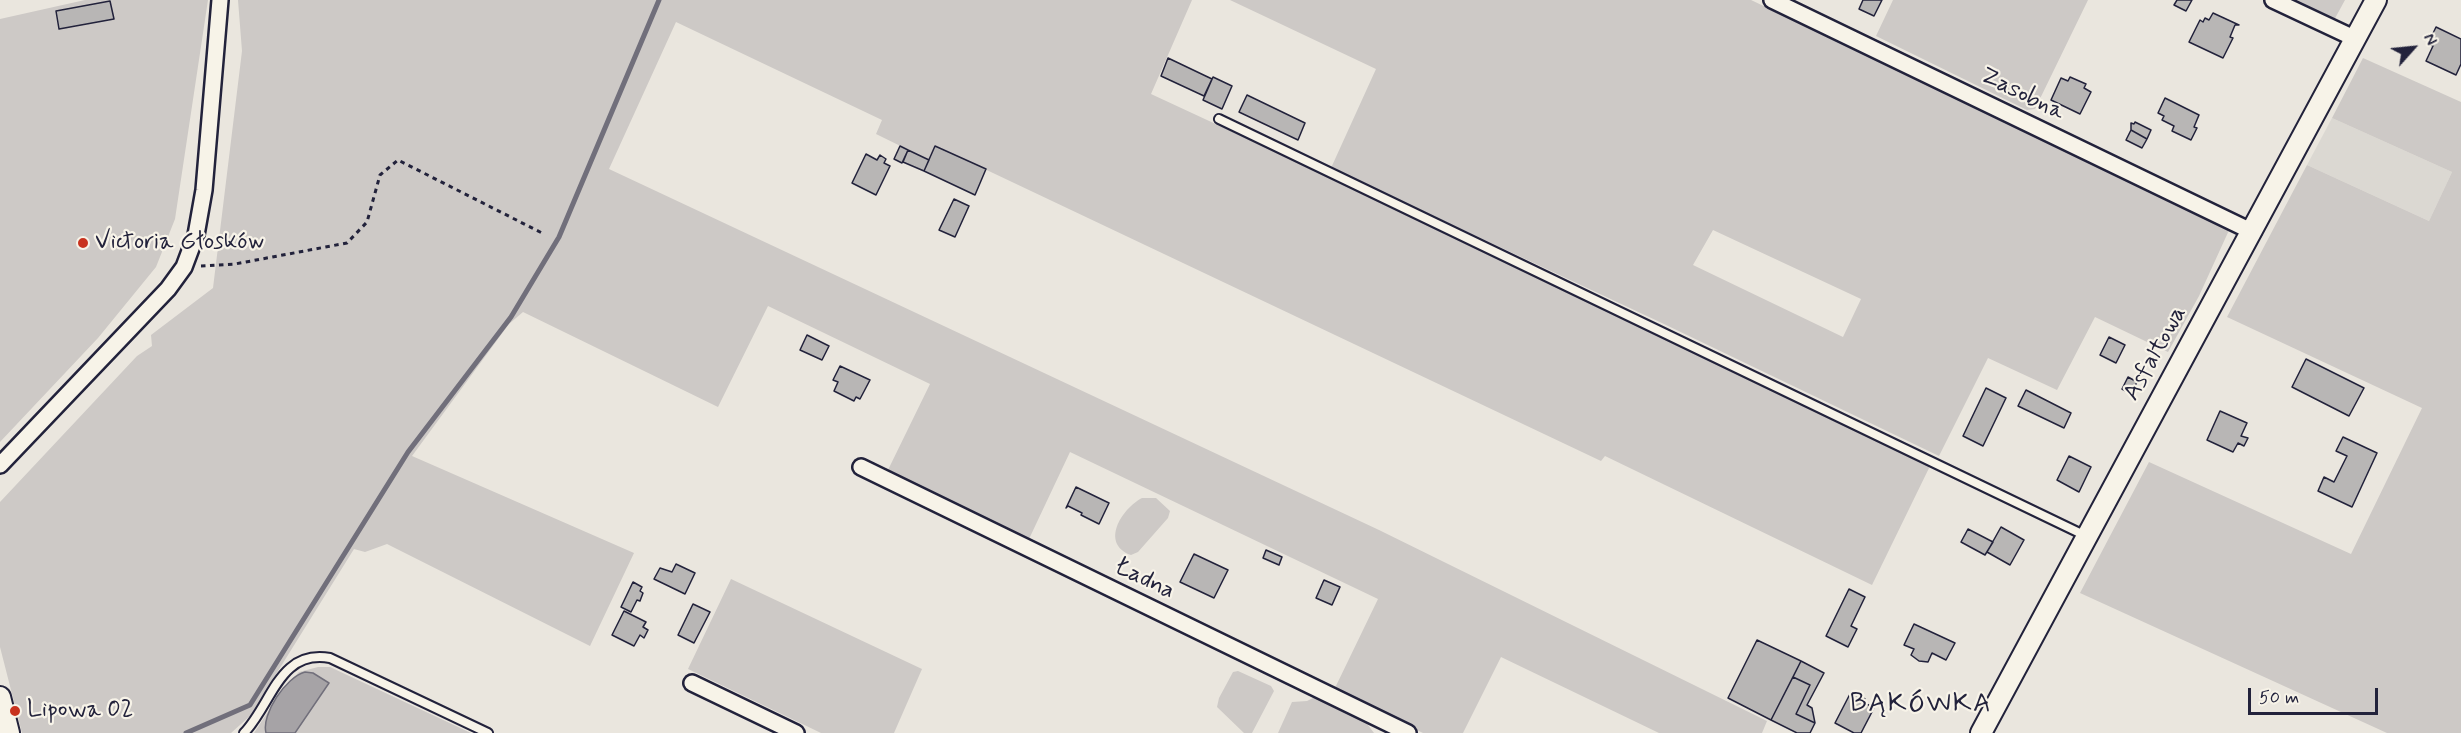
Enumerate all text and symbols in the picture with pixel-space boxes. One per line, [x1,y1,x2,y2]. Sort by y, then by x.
north arrow [2383,18,2443,78]
text: N [2418,30,2441,49]
street label: Zasobna [1975,62,2069,128]
place label: Victoria Głosków [95,229,264,257]
marker: Victoria Głosków [76,236,90,250]
street label: Asfaltowa [2118,302,2194,406]
street label: Ładna [1109,553,1179,607]
scale bar [2251,676,2382,714]
text: 50 m [2259,686,2299,710]
district label: BĄKÓWKA [1850,689,1992,721]
place label: Lipowa 02 [27,697,133,725]
marker: Lipowa 02 [8,704,22,718]

